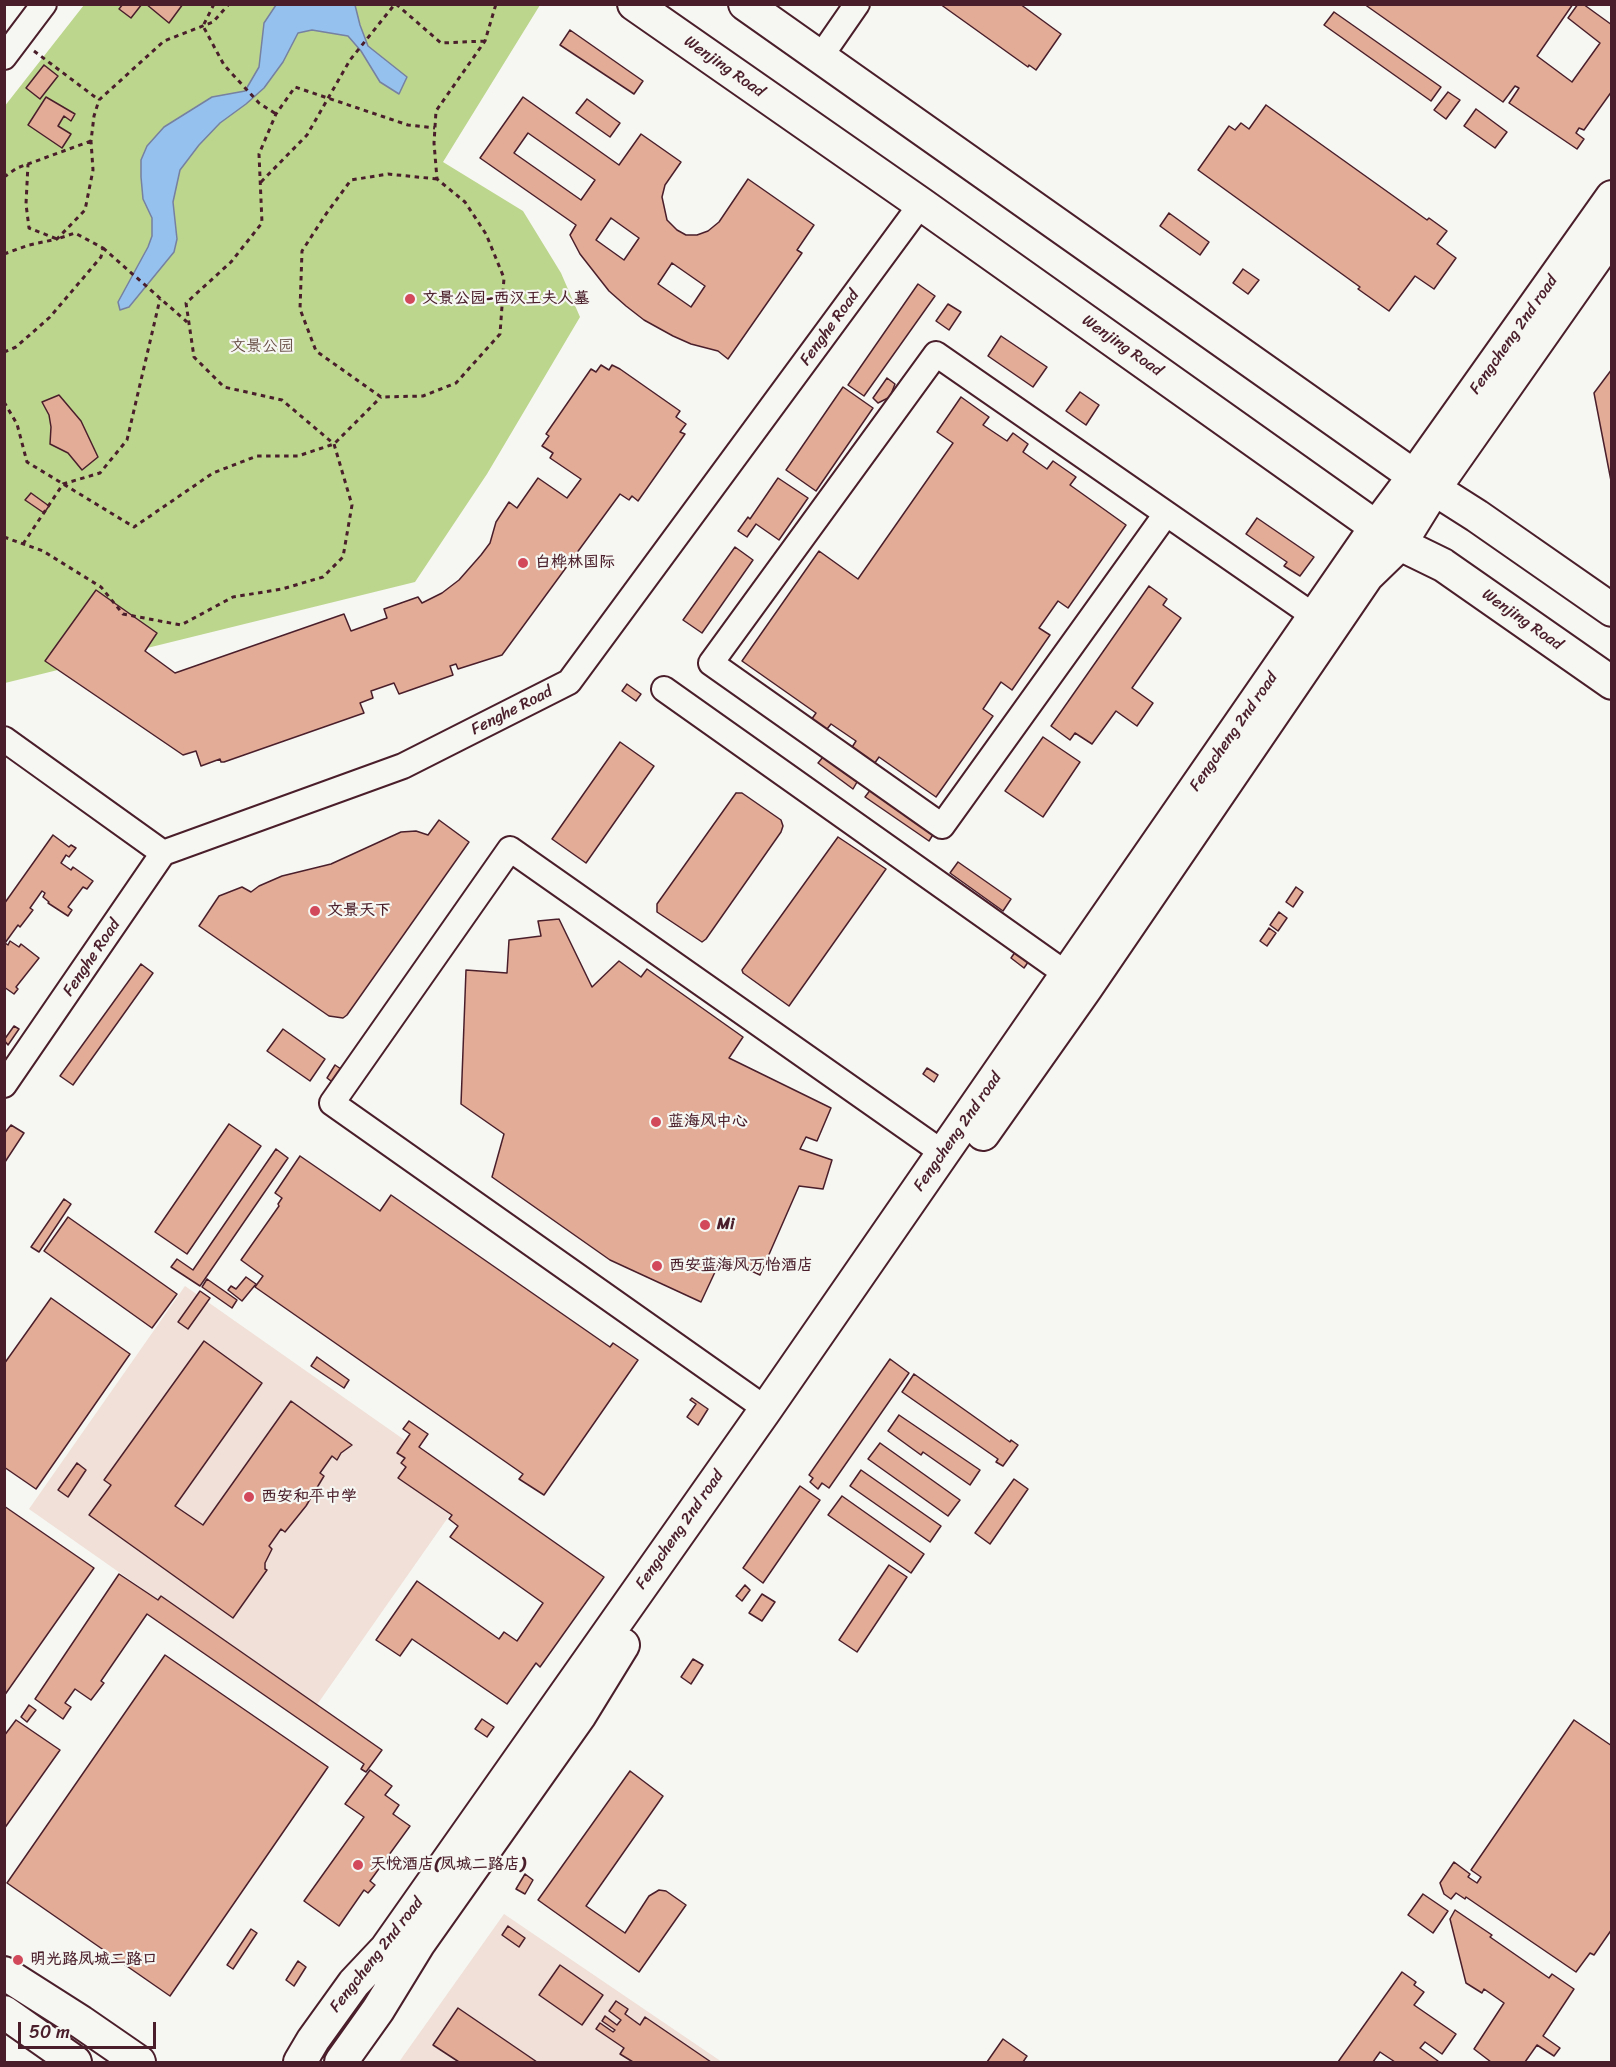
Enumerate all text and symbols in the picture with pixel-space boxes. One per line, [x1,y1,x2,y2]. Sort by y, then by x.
street label: Wenjing Road [680,32,768,102]
street label: Fengcheng 2nd road [1466,272,1562,398]
street label: Fenghe Road [796,286,864,370]
place label: 文景公园-西汉王夫人墓 [422,289,589,309]
marker: 文景公园-西汉王夫人墓 [403,292,417,306]
street label: Wenjing Road [1078,311,1166,381]
park label: 文景公园 [230,337,294,357]
place label: 白桦林国际 [535,553,615,573]
marker: 白桦林国际 [516,556,530,570]
street label: Wenjing Road [1478,585,1566,655]
street label: Fengcheng 2nd road [1186,669,1282,795]
street label: Fenghe Road [468,682,556,740]
place label: 文景天下 [327,901,391,921]
marker: 文景天下 [308,904,322,918]
street label: Fenghe Road [59,916,125,1000]
street label: Fengcheng 2nd road [910,1069,1006,1195]
place label: 蓝海风中心 [668,1112,748,1132]
marker: 蓝海风中心 [649,1115,663,1129]
place label: Mi [717,1215,734,1235]
marker: Mi [698,1218,712,1232]
place label: 西安蓝海风万怡酒店 [669,1256,813,1276]
marker: 西安蓝海风万怡酒店 [650,1259,664,1273]
street label: Fengcheng 2nd road [632,1467,728,1593]
place label: 西安和平中学 [261,1487,357,1507]
marker: 西安和平中学 [242,1490,256,1504]
place label: 天悦酒店(凤城二路店) [370,1855,525,1875]
marker: 天悦酒店(凤城二路店) [351,1858,365,1872]
street label: Fengcheng 2nd road [326,1894,428,2016]
place label: 明光路凤城二路口 [30,1950,158,1970]
marker: 明光路凤城二路口 [11,1953,25,1967]
scale bar [21,2010,159,2048]
text: 50 m [29,2016,70,2048]

